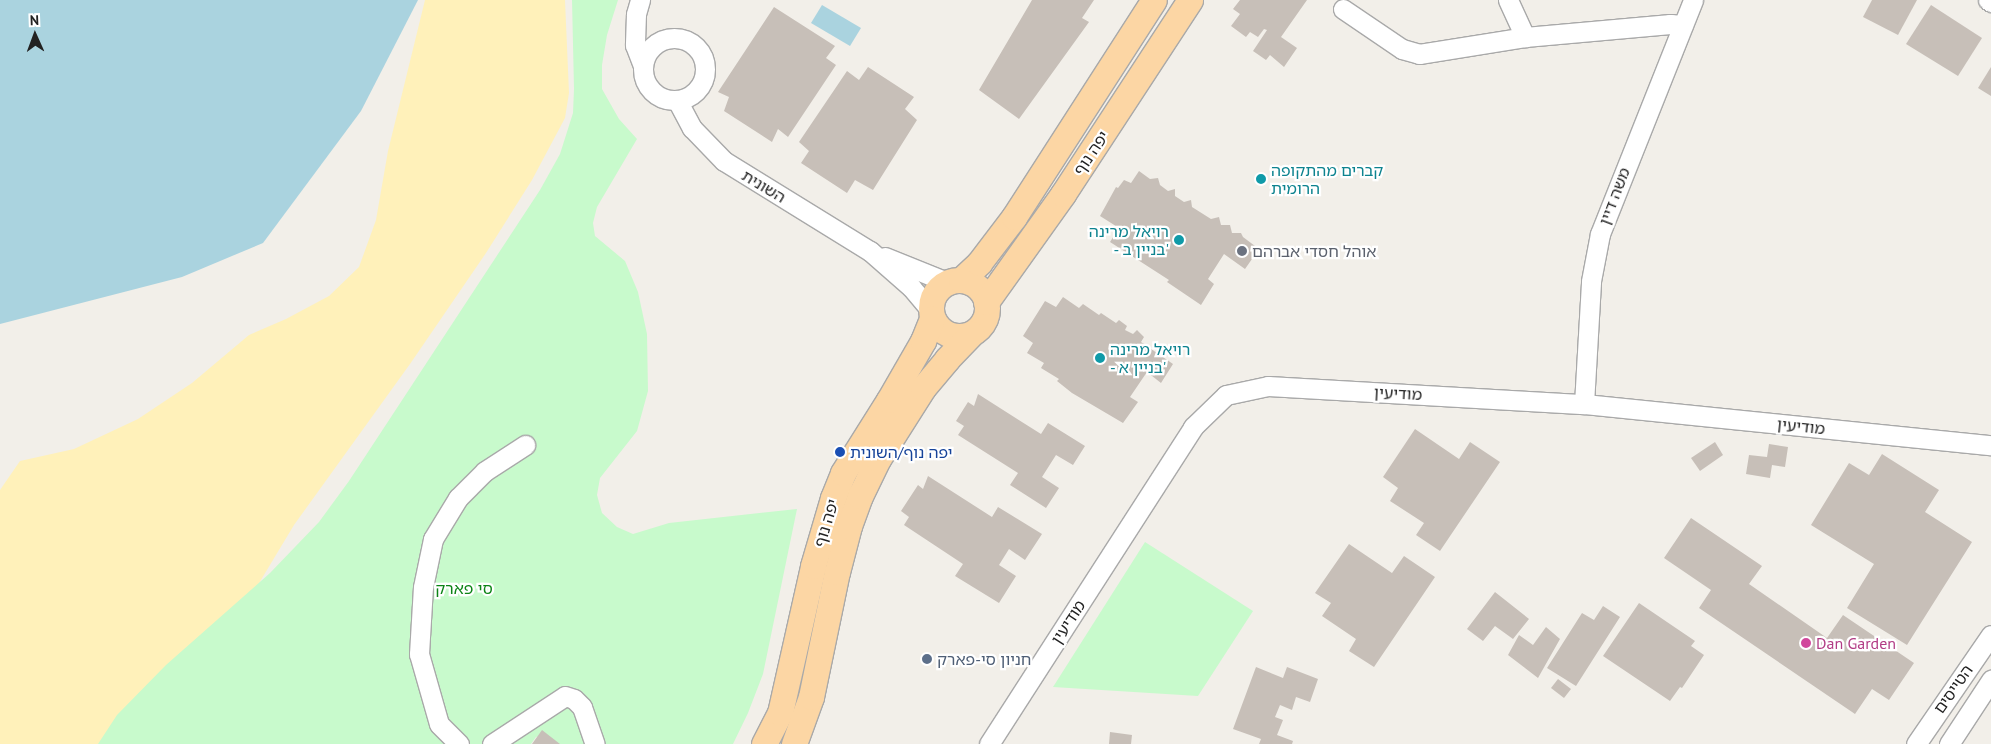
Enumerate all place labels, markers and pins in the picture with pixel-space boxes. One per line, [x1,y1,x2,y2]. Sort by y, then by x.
place label: קברים מהתקופה הרומית [1271,160,1383,198]
marker: קברים מהתקופה הרומית [1255,173,1267,185]
place label: רויאל מרינה - בניין ב' [1089,221,1169,259]
marker: רויאל מרינה - בניין ב' [1173,234,1185,246]
place label: אוהל חסדי אברהם [1252,241,1376,261]
marker: אוהל חסדי אברהם [1236,245,1248,257]
place label: רויאל מרינה - בניין א' [1110,339,1190,377]
marker: רויאל מרינה - בניין א' [1094,352,1106,364]
place label: יפה נוף/השונית [850,442,952,462]
marker: יפה נוף/השונית [834,446,846,458]
place label: Dan Garden [1816,633,1896,653]
marker: Dan Garden [1800,637,1812,649]
place label: חניון סי-פארק [937,649,1031,669]
marker: חניון סי-פארק [921,653,933,665]

